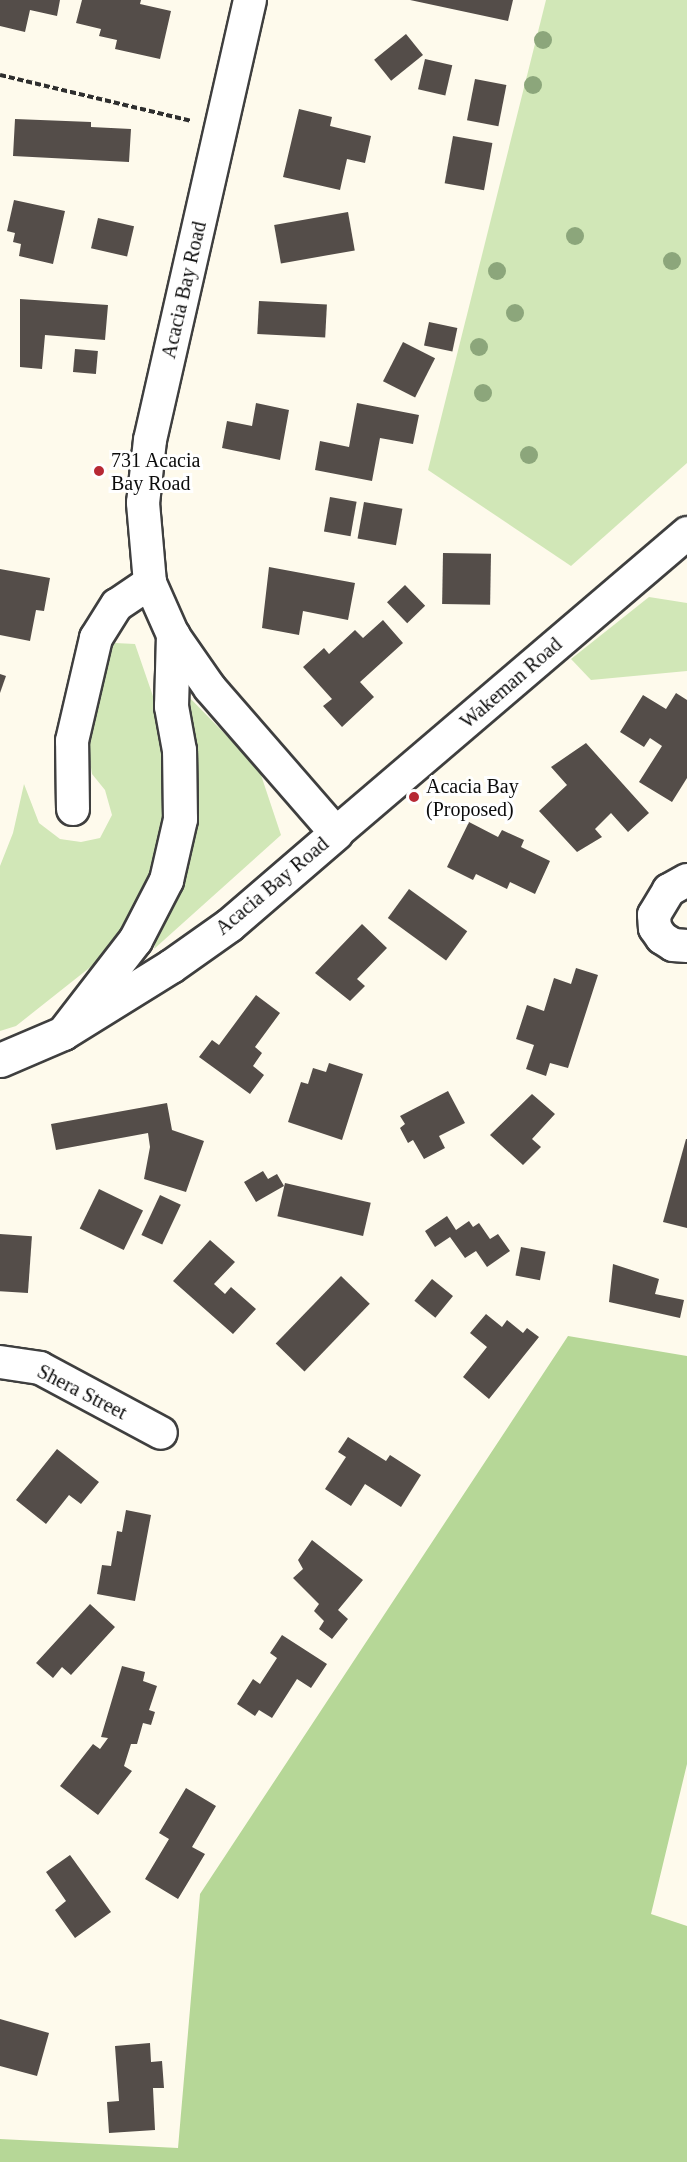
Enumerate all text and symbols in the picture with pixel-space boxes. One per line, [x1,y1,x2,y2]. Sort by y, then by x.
street label: Acacia Bay Road [157,219,211,361]
place label: 731 Acacia Bay Road [111,448,202,495]
marker: 731 Acacia Bay Road [92,464,106,478]
street label: Wakeman Road [455,632,567,734]
place label: Acacia Bay (Proposed) [426,774,519,821]
marker: Acacia Bay (Proposed) [407,790,421,804]
street label: Acacia Bay Road [211,832,333,940]
street label: Shera Street [33,1359,131,1425]

